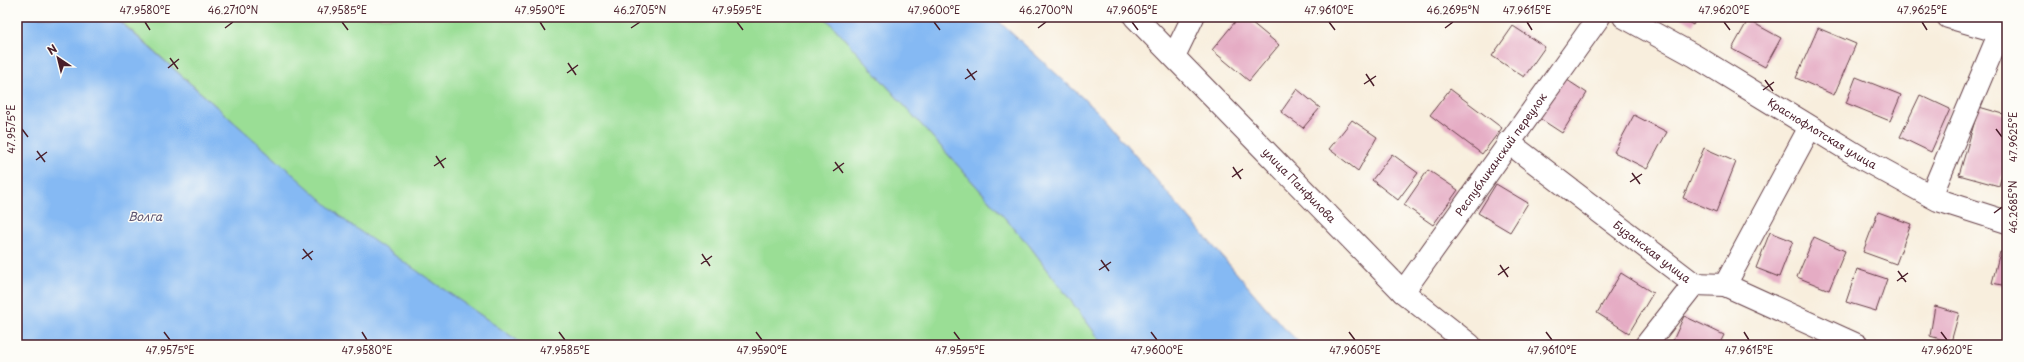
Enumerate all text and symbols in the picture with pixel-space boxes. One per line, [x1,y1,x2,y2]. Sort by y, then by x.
text: 47.9580°E [120,2,171,17]
text: 46.2710°N [208,2,258,17]
text: 47.9585°E [317,2,367,17]
text: 47.9590°E [515,2,565,17]
text: 46.2705°N [614,2,667,17]
text: 47.9595°E [712,2,762,17]
text: 47.9600°E [908,2,960,17]
text: 46.2700°N [1019,2,1073,17]
text: 47.9605°E [1106,2,1158,17]
text: 47.9610°E [1304,2,1354,17]
text: 46.2695°N [1427,2,1480,17]
text: 47.9615°E [1503,2,1551,17]
text: 47.9620°E [1698,2,1750,17]
text: 47.9625°E [1897,2,1947,17]
north arrow [38,38,78,78]
text: N [44,40,61,59]
street label: Республиканский переулок [1451,88,1551,219]
street label: Краснофлотская улица [1765,94,1880,173]
text: 47.9575°E [3,104,18,154]
text: 47.9625°E [2005,112,2020,162]
street label: улица Панфилова [1259,143,1340,227]
text: 46.2685°N [2005,180,2020,234]
water label: Волга [128,207,163,225]
street label: Бузанская улица [1610,216,1695,287]
text: 47.9575°E [145,342,195,357]
text: 47.9580°E [342,342,393,357]
text: 47.9585°E [540,342,590,357]
text: 47.9590°E [737,342,787,357]
text: 47.9595°E [935,342,985,357]
text: 47.9600°E [1131,342,1183,357]
text: 47.9605°E [1329,342,1381,357]
text: 47.9610°E [1527,342,1577,357]
text: 47.9615°E [1725,342,1773,357]
text: 47.9620°E [1921,342,1973,357]

